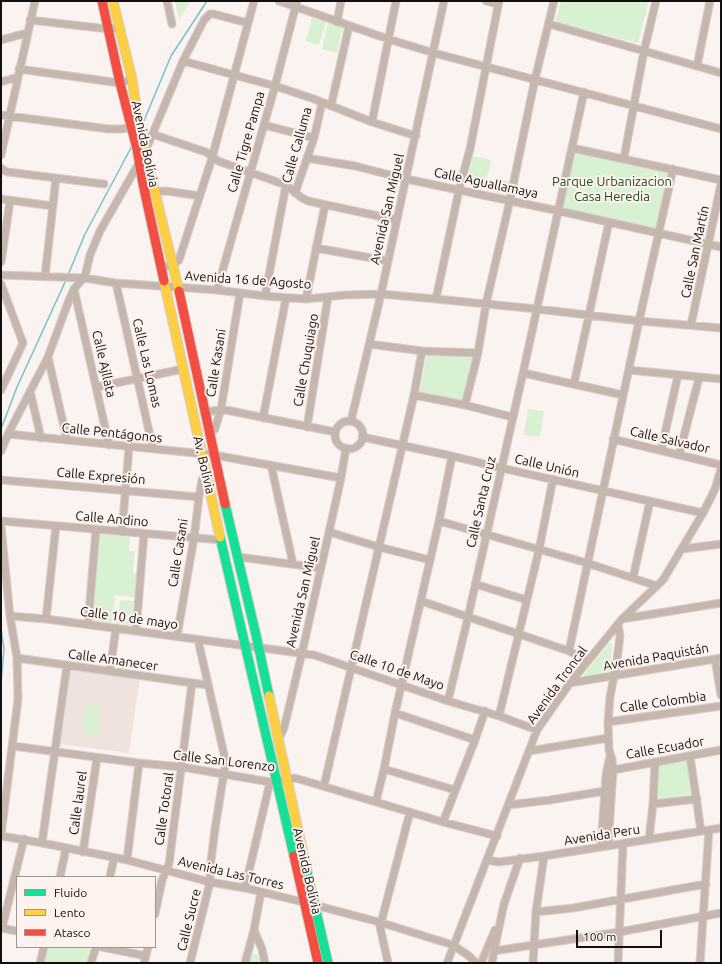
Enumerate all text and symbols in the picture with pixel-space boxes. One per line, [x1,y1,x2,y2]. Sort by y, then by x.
street label: Calle Tigre Pampa [224,90,268,194]
street label: Avenida Bolivia [128,99,162,189]
street label: Calle Calluma [279,105,315,185]
street label: Avenida San Miguel [367,152,407,266]
street label: Calle Aguallamaya [433,164,539,202]
park label: Parque Urbanizacion Casa Heredia [552,174,672,205]
street label: Calle San Martín [678,204,712,300]
street label: Avenida 16 de Agosto [184,268,312,292]
street label: Calle Chuquiago [290,312,322,408]
street label: Calle Las Lomas [129,317,165,409]
street label: Calle Kasani [203,328,229,398]
street label: Calle Ajllata [89,329,119,399]
street label: Calle Pentágonos [61,420,163,446]
street label: Calle Salvador [628,423,712,457]
street label: Av. Bolivia [190,434,218,496]
street label: Calle Unión [513,451,581,481]
street label: Calle Santa Cruz [463,455,499,549]
street label: Calle Expresión [56,464,146,488]
street label: Calle Andino [75,508,149,530]
street label: Calle Casani [165,518,191,588]
street label: Avenida San Miguel [283,535,323,649]
street label: Calle 10 de mayo [79,603,179,633]
street label: Avenida Paquistán [602,640,710,674]
street label: Avenida Troncal [524,643,590,727]
street label: Calle Amanecer [67,646,159,674]
street label: Calle 10 de Mayo [348,647,446,693]
street label: Calle Colombia [619,688,707,716]
street label: Calle Ecuador [625,733,705,763]
street label: Calle San Lorenzo [172,747,276,775]
street label: Calle laurel [66,770,90,836]
street label: Calle Totoral [151,772,177,846]
street label: Avenida Peru [563,821,641,849]
street label: Avenida Bolivia [289,826,325,916]
street label: Avenida Las Torres [176,853,286,893]
legend [16,876,156,948]
text: Fluido [54,886,87,899]
street label: Calle Sucre [174,887,204,953]
text: Lento [54,906,85,919]
scale bar [578,922,664,948]
text: Atasco [54,926,90,939]
text: 100 m [583,930,616,943]

